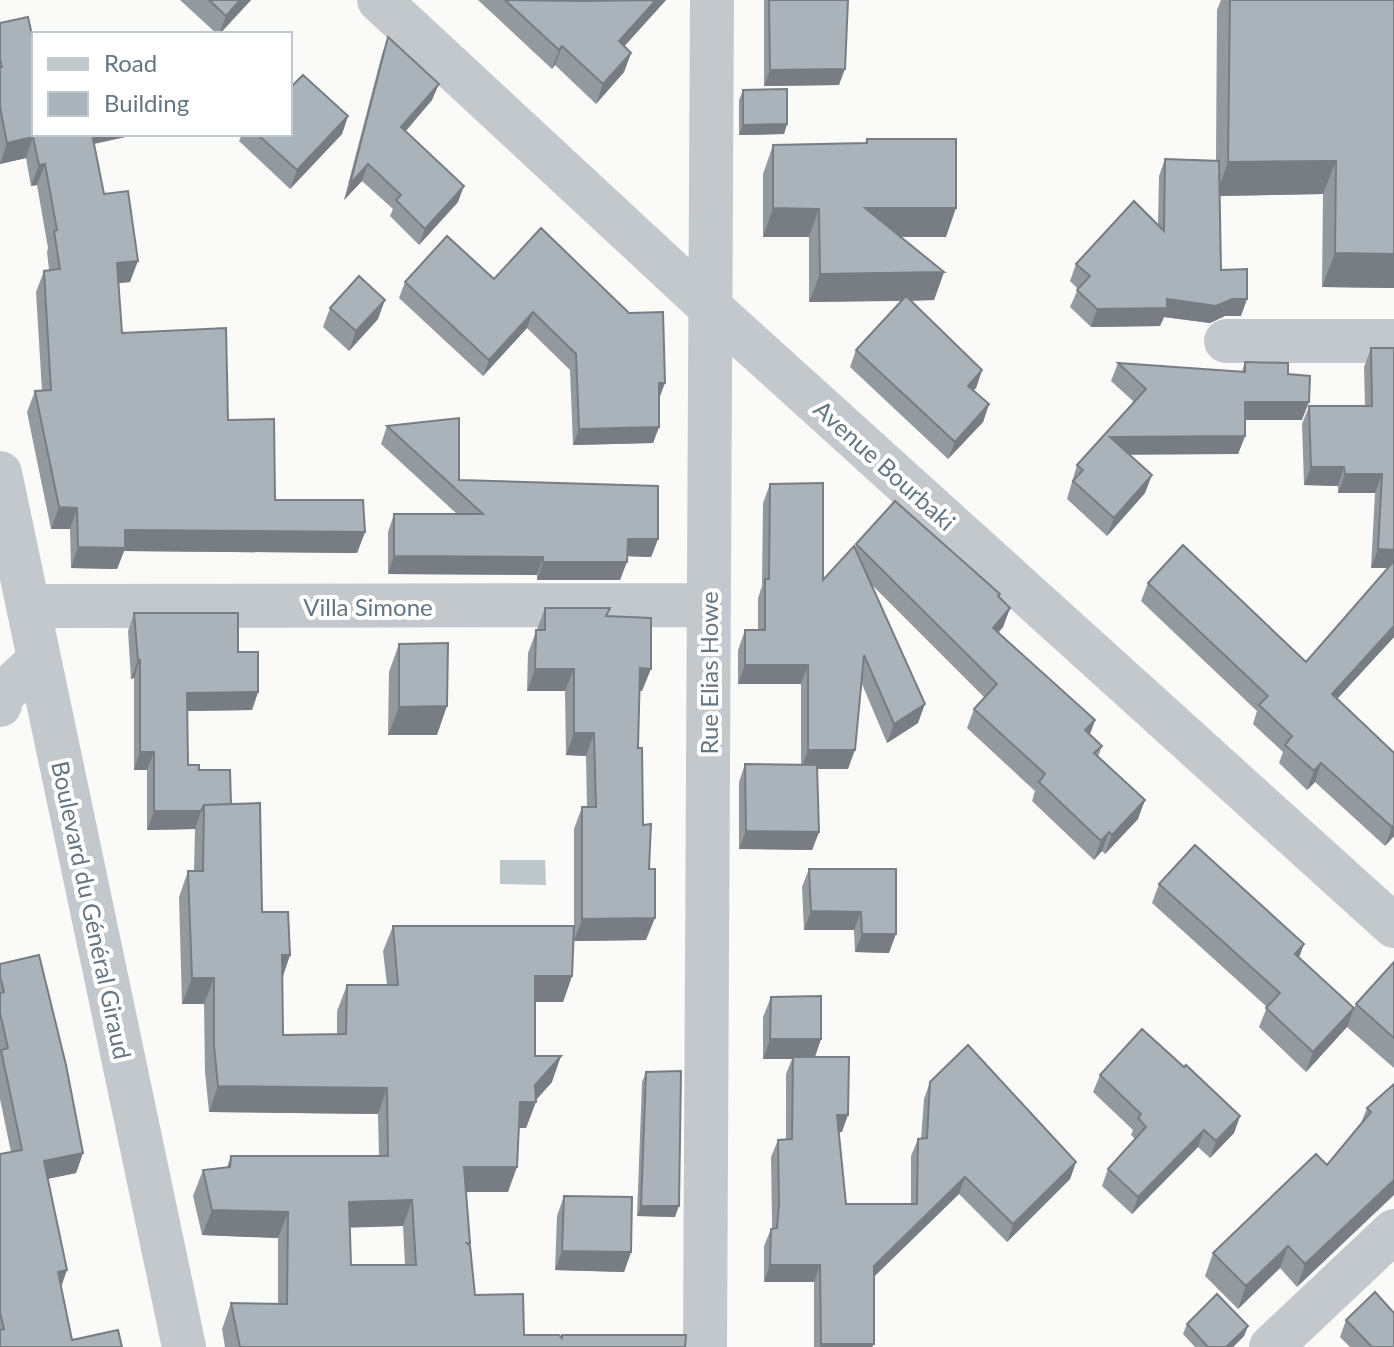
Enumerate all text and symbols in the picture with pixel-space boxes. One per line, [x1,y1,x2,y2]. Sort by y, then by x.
legend [32,32,292,136]
text: Road [104,48,157,77]
text: Building [104,88,189,117]
street label: Avenue Bourbaki [808,394,962,536]
street label: Rue Elias Howe [694,591,723,755]
street label: Villa Simone [303,592,433,621]
street label: Boulevard du Général Giraud [46,758,138,1062]

